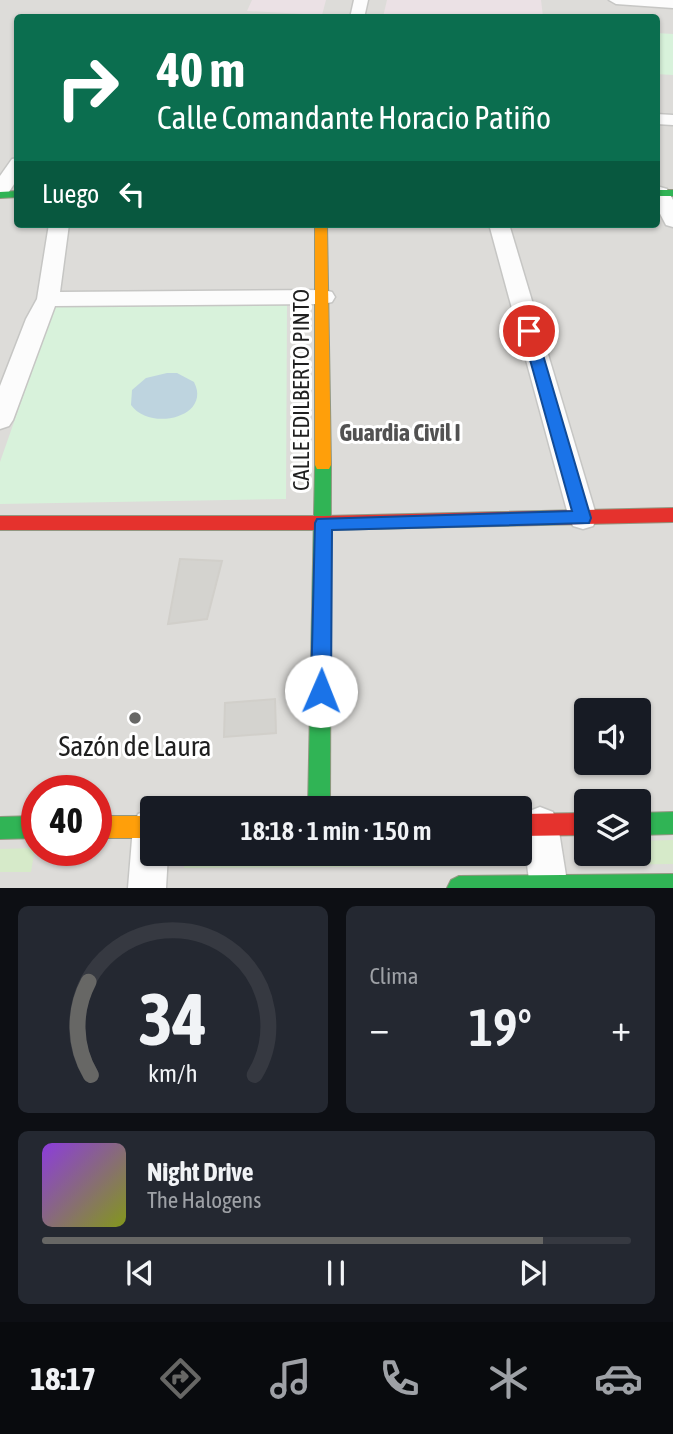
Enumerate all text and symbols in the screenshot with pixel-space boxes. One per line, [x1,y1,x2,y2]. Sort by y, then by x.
text: 40 m [157,41,245,97]
icon: right [42,42,133,133]
text: Calle Comandante Horacio Patiño [157,99,551,136]
icon: left [113,175,151,213]
text: Luego [42,179,99,209]
street label: CALLE EDILBERTO PINTO [288,289,314,491]
pin [499,301,559,361]
icon: arrive [510,312,548,350]
district label: Guardia Civil I [339,419,461,446]
position arrow [284,654,358,728]
map controls [574,698,651,866]
button: sound [574,698,651,775]
marker: Sazón de Laura [127,710,143,726]
place label: Sazón de Laura [58,730,212,762]
speed limit sign: 40 [21,775,112,866]
button: layers [574,789,651,866]
text: 18:18 · 1 min · 150 m [241,816,431,846]
text: Clima [370,963,419,989]
text: 34 [139,978,207,1061]
text: 19° [469,997,532,1057]
text: − [370,1006,389,1049]
text: + [611,1006,631,1049]
text: km/h [148,1059,198,1087]
text: Night Drive [147,1157,254,1187]
text: The Halogens [147,1187,261,1213]
icon: previous [121,1254,159,1292]
icon: pause [317,1254,355,1292]
icon: next [514,1254,552,1292]
icon: directions [156,1354,205,1403]
icon: music [266,1354,315,1403]
icon: phone [375,1354,424,1403]
icon: climate [484,1354,533,1403]
icon: car [594,1354,643,1403]
text: 18:17 [30,1360,96,1397]

